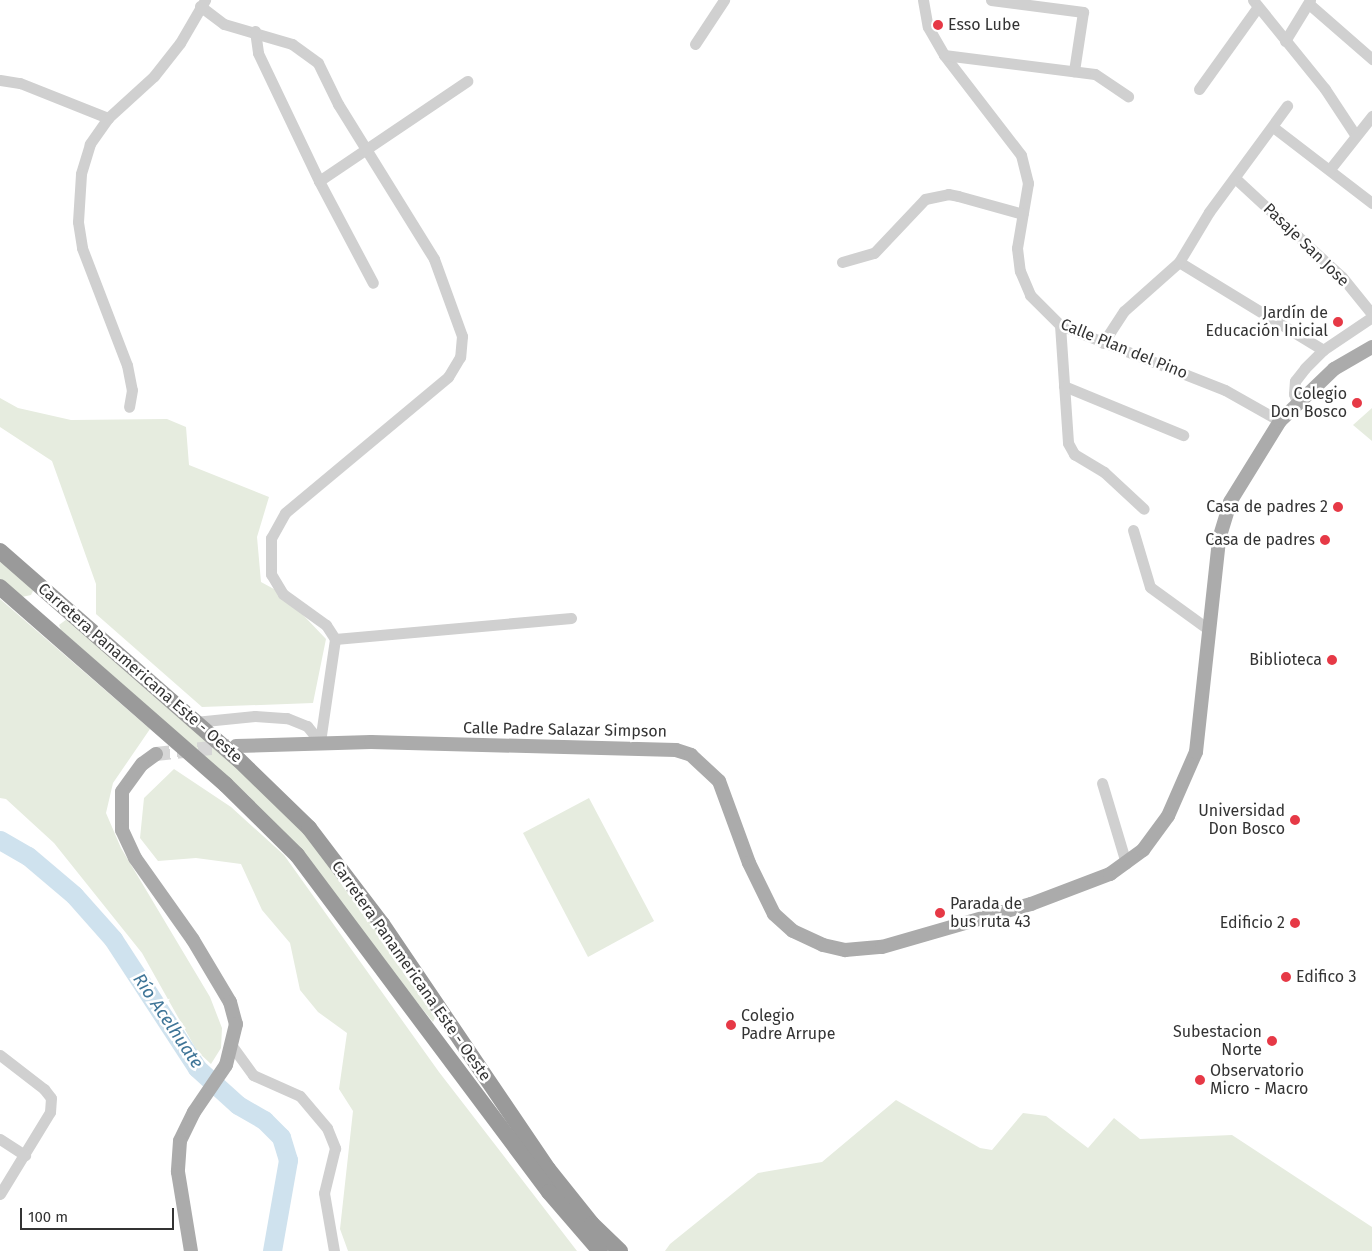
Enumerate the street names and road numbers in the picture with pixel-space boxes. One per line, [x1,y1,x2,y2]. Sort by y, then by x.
street label: Pasaje San Jose [1259,199,1353,291]
street label: Calle Plan del Pino [1058,315,1190,383]
street label: Carretera Panamericana Este - Oeste [34,579,246,767]
street label: Calle Padre Salazar Simpson [463,719,667,741]
street label: Carretera Panamericana Este - Oeste [327,857,495,1085]

